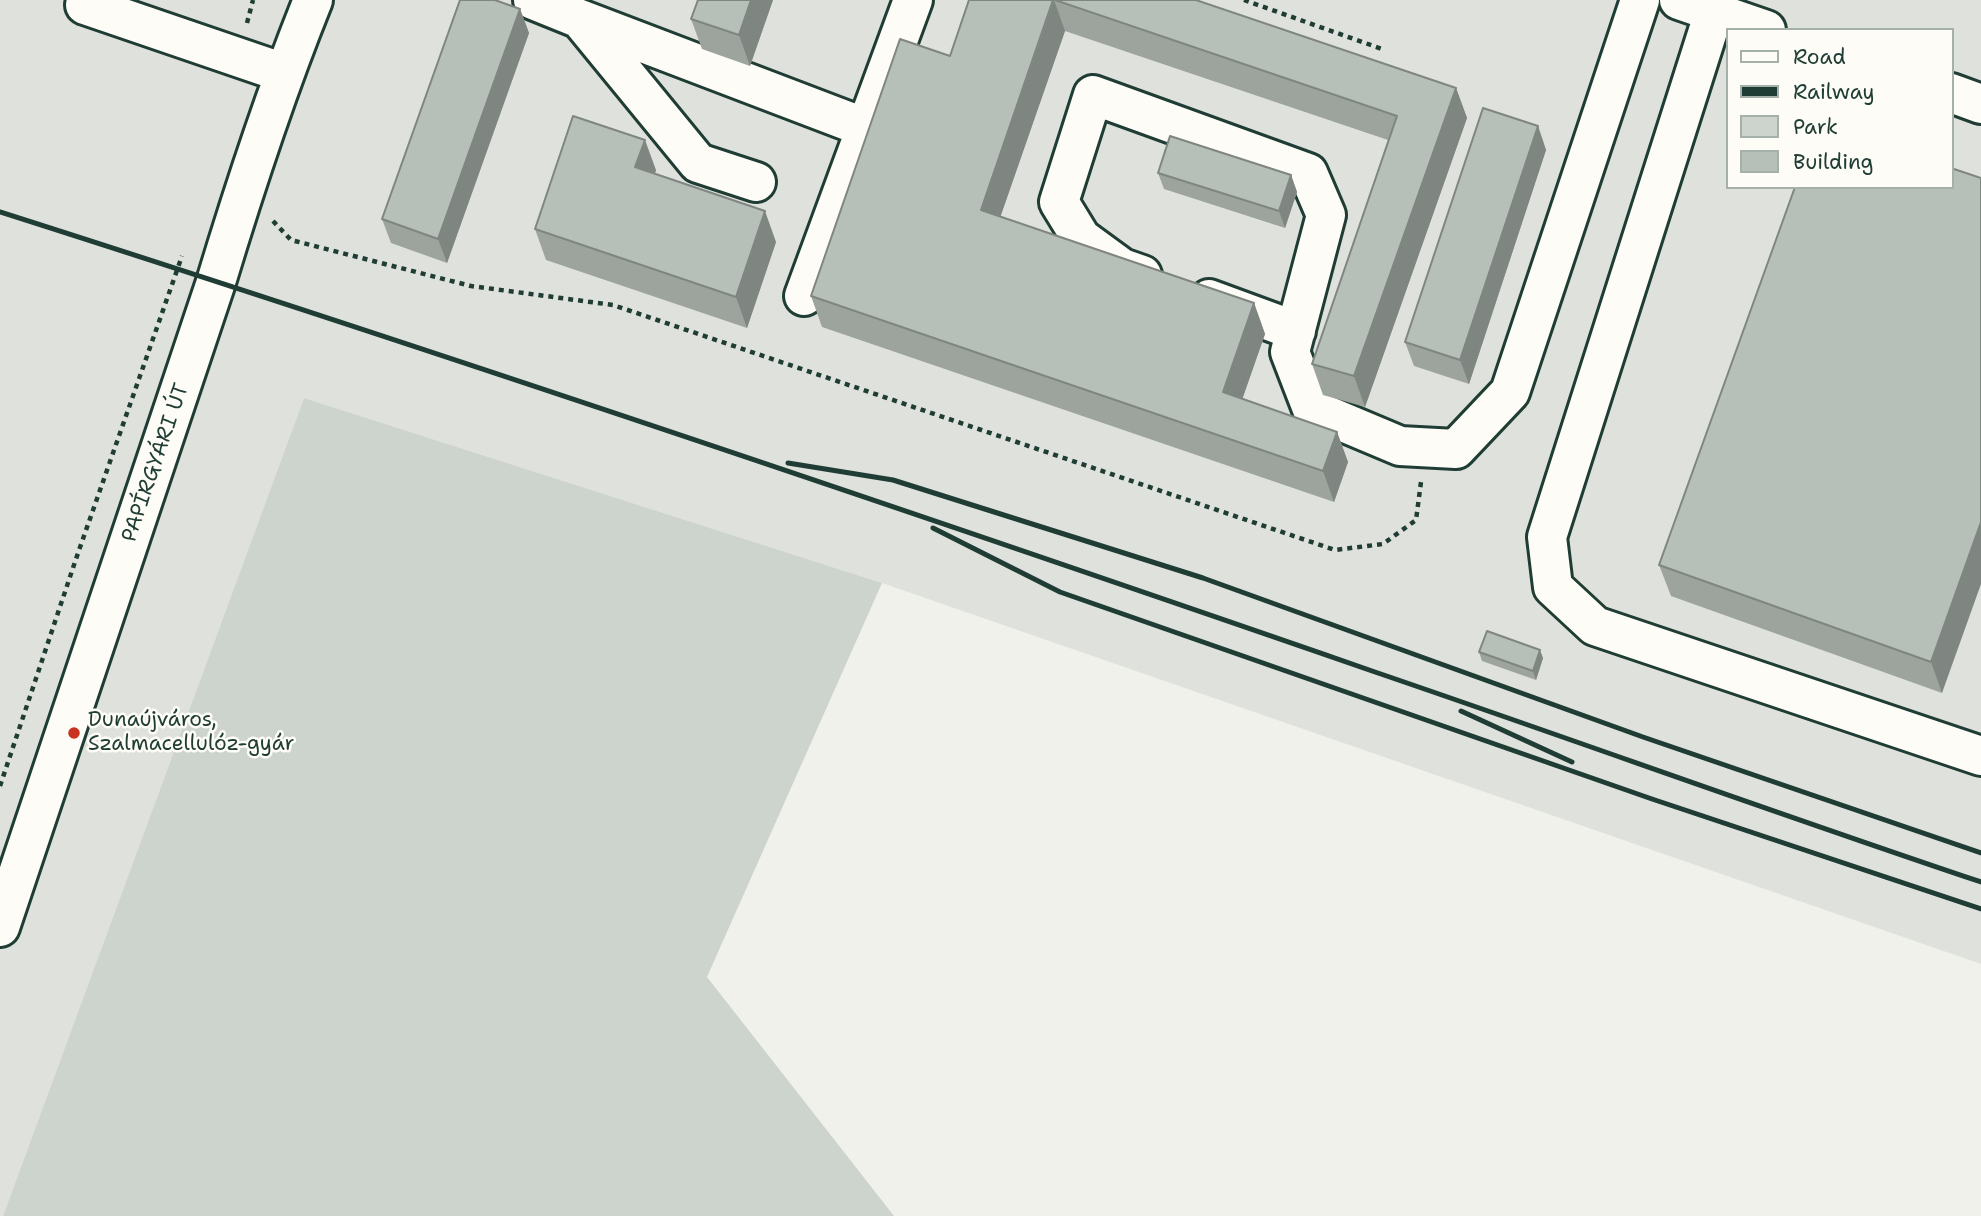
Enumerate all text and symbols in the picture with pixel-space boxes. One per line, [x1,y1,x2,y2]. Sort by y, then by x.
legend [1726,28,1953,189]
text: Road [1793,43,1846,71]
text: Railway [1793,78,1875,106]
text: Park [1793,113,1838,141]
text: Building [1793,148,1873,176]
street label: PAPÍRGYÁRI ÚT [117,380,195,546]
place label: Dunaújváros, Szalmacellulóz-gyár [88,708,294,758]
marker: Dunaújváros, Szalmacellulóz-gyár [66,725,82,741]

